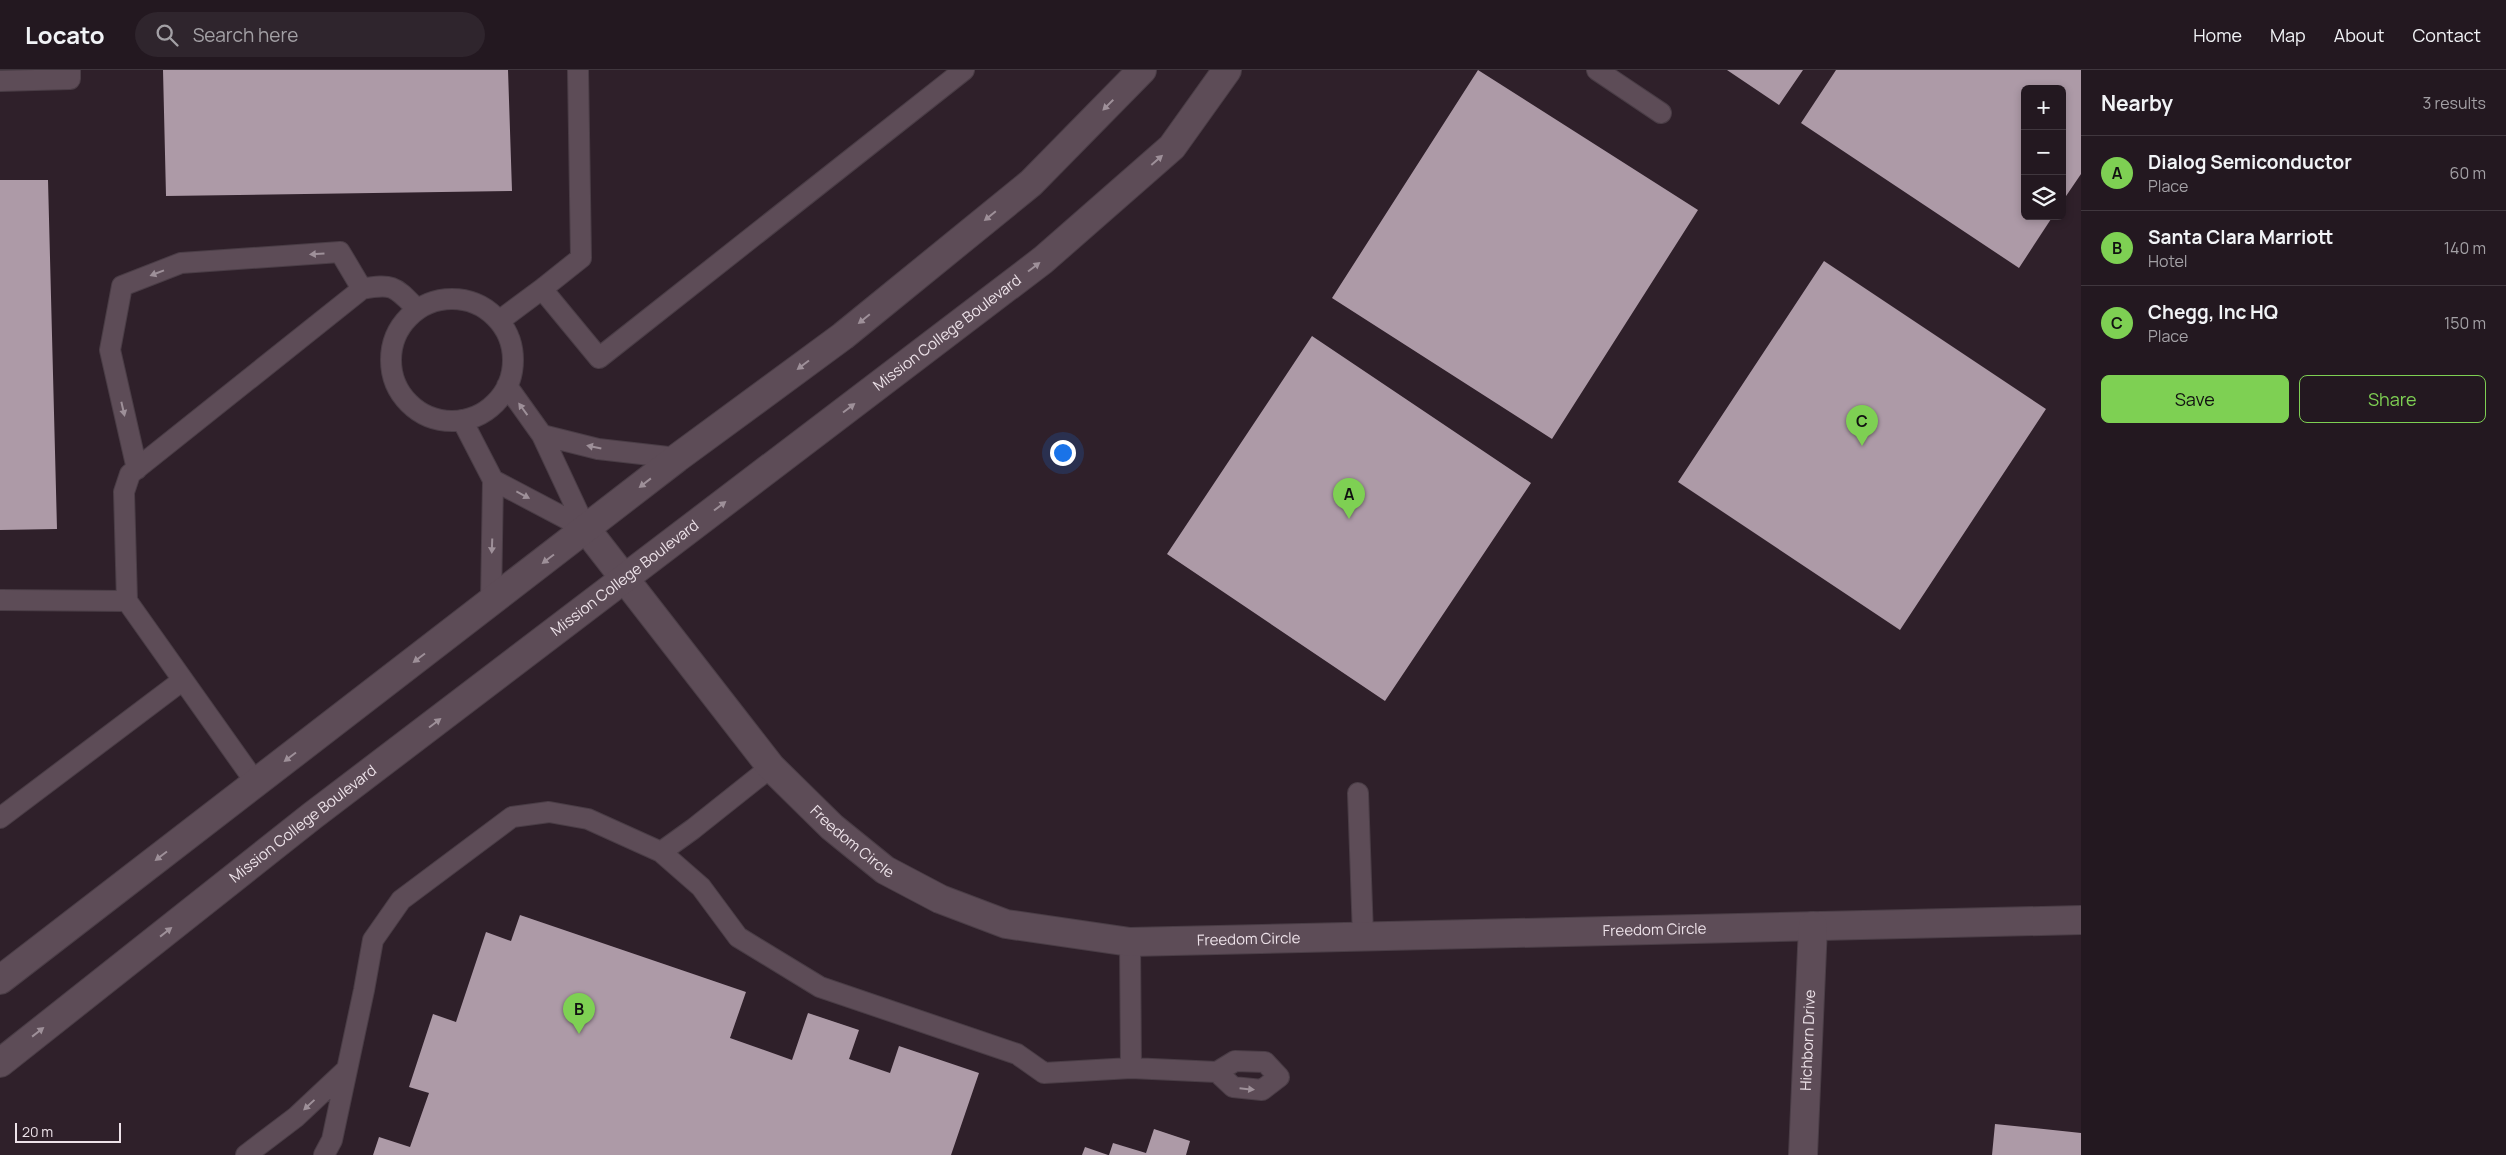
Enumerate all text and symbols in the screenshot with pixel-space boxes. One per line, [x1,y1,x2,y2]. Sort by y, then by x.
search box [135,12,485,57]
text: Locato [25,18,105,51]
icon: search [153,21,181,49]
text: Search here [193,22,298,48]
text: Home [2193,23,2242,47]
text: Map [2270,23,2306,47]
text: About [2334,23,2384,47]
text: Contact [2412,23,2481,47]
map controls [2021,85,2066,220]
button: + [2021,85,2066,130]
text: Nearby [2101,89,2173,117]
text: 3 results [2423,92,2486,114]
one-way arrow [1102,98,1114,110]
button: − [2021,130,2066,175]
text: Dialog Semiconductor [2148,149,2352,175]
one-way arrow [1150,155,1163,166]
text: A [2112,162,2122,184]
text: 60 m [2450,162,2486,184]
button: layers [2021,175,2066,220]
text: Place [2148,175,2188,197]
one-way arrow [984,210,996,222]
text: Santa Clara Marriott [2148,224,2333,250]
text: B [2112,237,2122,259]
text: 140 m [2444,237,2486,259]
one-way arrow [309,250,325,258]
text: Hotel [2148,250,2188,272]
one-way arrow [1027,261,1040,272]
one-way arrow [149,269,164,277]
street label: Mission College Boulevard [869,269,1025,396]
text: Chegg, Inc HQ [2148,299,2278,325]
text: C [2111,312,2123,334]
text: 150 m [2444,312,2486,334]
one-way arrow [857,313,870,324]
text: Place [2148,325,2188,347]
one-way arrow [796,360,810,370]
button: Save [2101,375,2289,423]
button: Share [2299,375,2486,423]
one-way arrow [119,401,127,416]
one-way arrow [518,402,528,416]
one-way arrow [842,402,855,413]
pin: C [1846,405,1878,446]
your location [1050,440,1076,466]
one-way arrow [586,443,602,451]
one-way arrow [638,478,652,488]
pin: A [1333,478,1365,519]
one-way arrow [516,491,530,500]
one-way arrow [713,501,726,512]
street label: Mission College Boulevard [546,515,703,641]
one-way arrow [488,538,496,554]
one-way arrow [542,553,555,564]
one-way arrow [413,652,426,663]
one-way arrow [428,718,442,728]
one-way arrow [283,752,297,762]
street label: Mission College Boulevard [225,760,381,887]
street label: Freedom Circle [806,800,898,883]
one-way arrow [155,850,168,861]
street label: Freedom Circle [1602,918,1707,941]
one-way arrow [159,926,172,937]
street label: Freedom Circle [1197,927,1301,950]
street label: Hichborn Drive [1795,989,1820,1091]
pin: B [563,993,595,1034]
one-way arrow [31,1027,44,1038]
one-way arrow [1240,1085,1256,1093]
one-way arrow [304,1099,316,1111]
scale bar [15,1120,121,1143]
text: 20 m [22,1122,53,1141]

